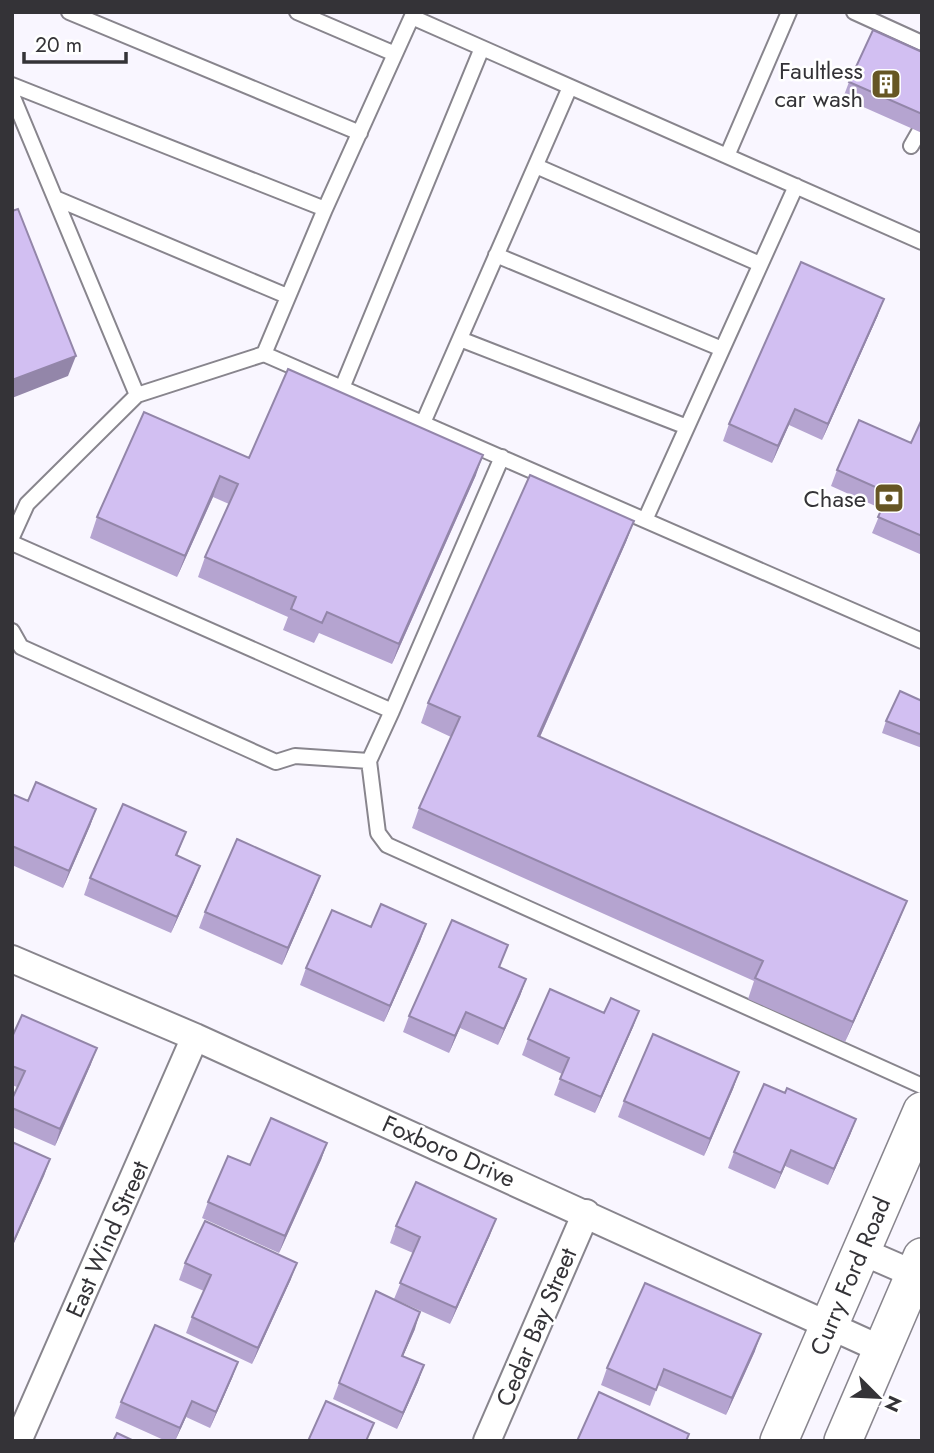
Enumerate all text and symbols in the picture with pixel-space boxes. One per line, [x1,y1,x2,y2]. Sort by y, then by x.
scale bar [24,21,126,65]
text: 20 m [35,30,82,60]
place label: Faultless car wash [774,53,863,116]
building icon: Faultless car wash [869,67,903,101]
place label: Chase [803,481,866,516]
bank icon: Chase [872,481,906,515]
street label: Foxboro Drive [377,1106,521,1196]
street label: East Wind Street [57,1155,157,1323]
street label: Curry Ford Road [801,1191,899,1361]
street label: Cedar Bay Street [487,1242,585,1412]
north arrow [843,1362,913,1432]
text: N [878,1391,908,1416]

